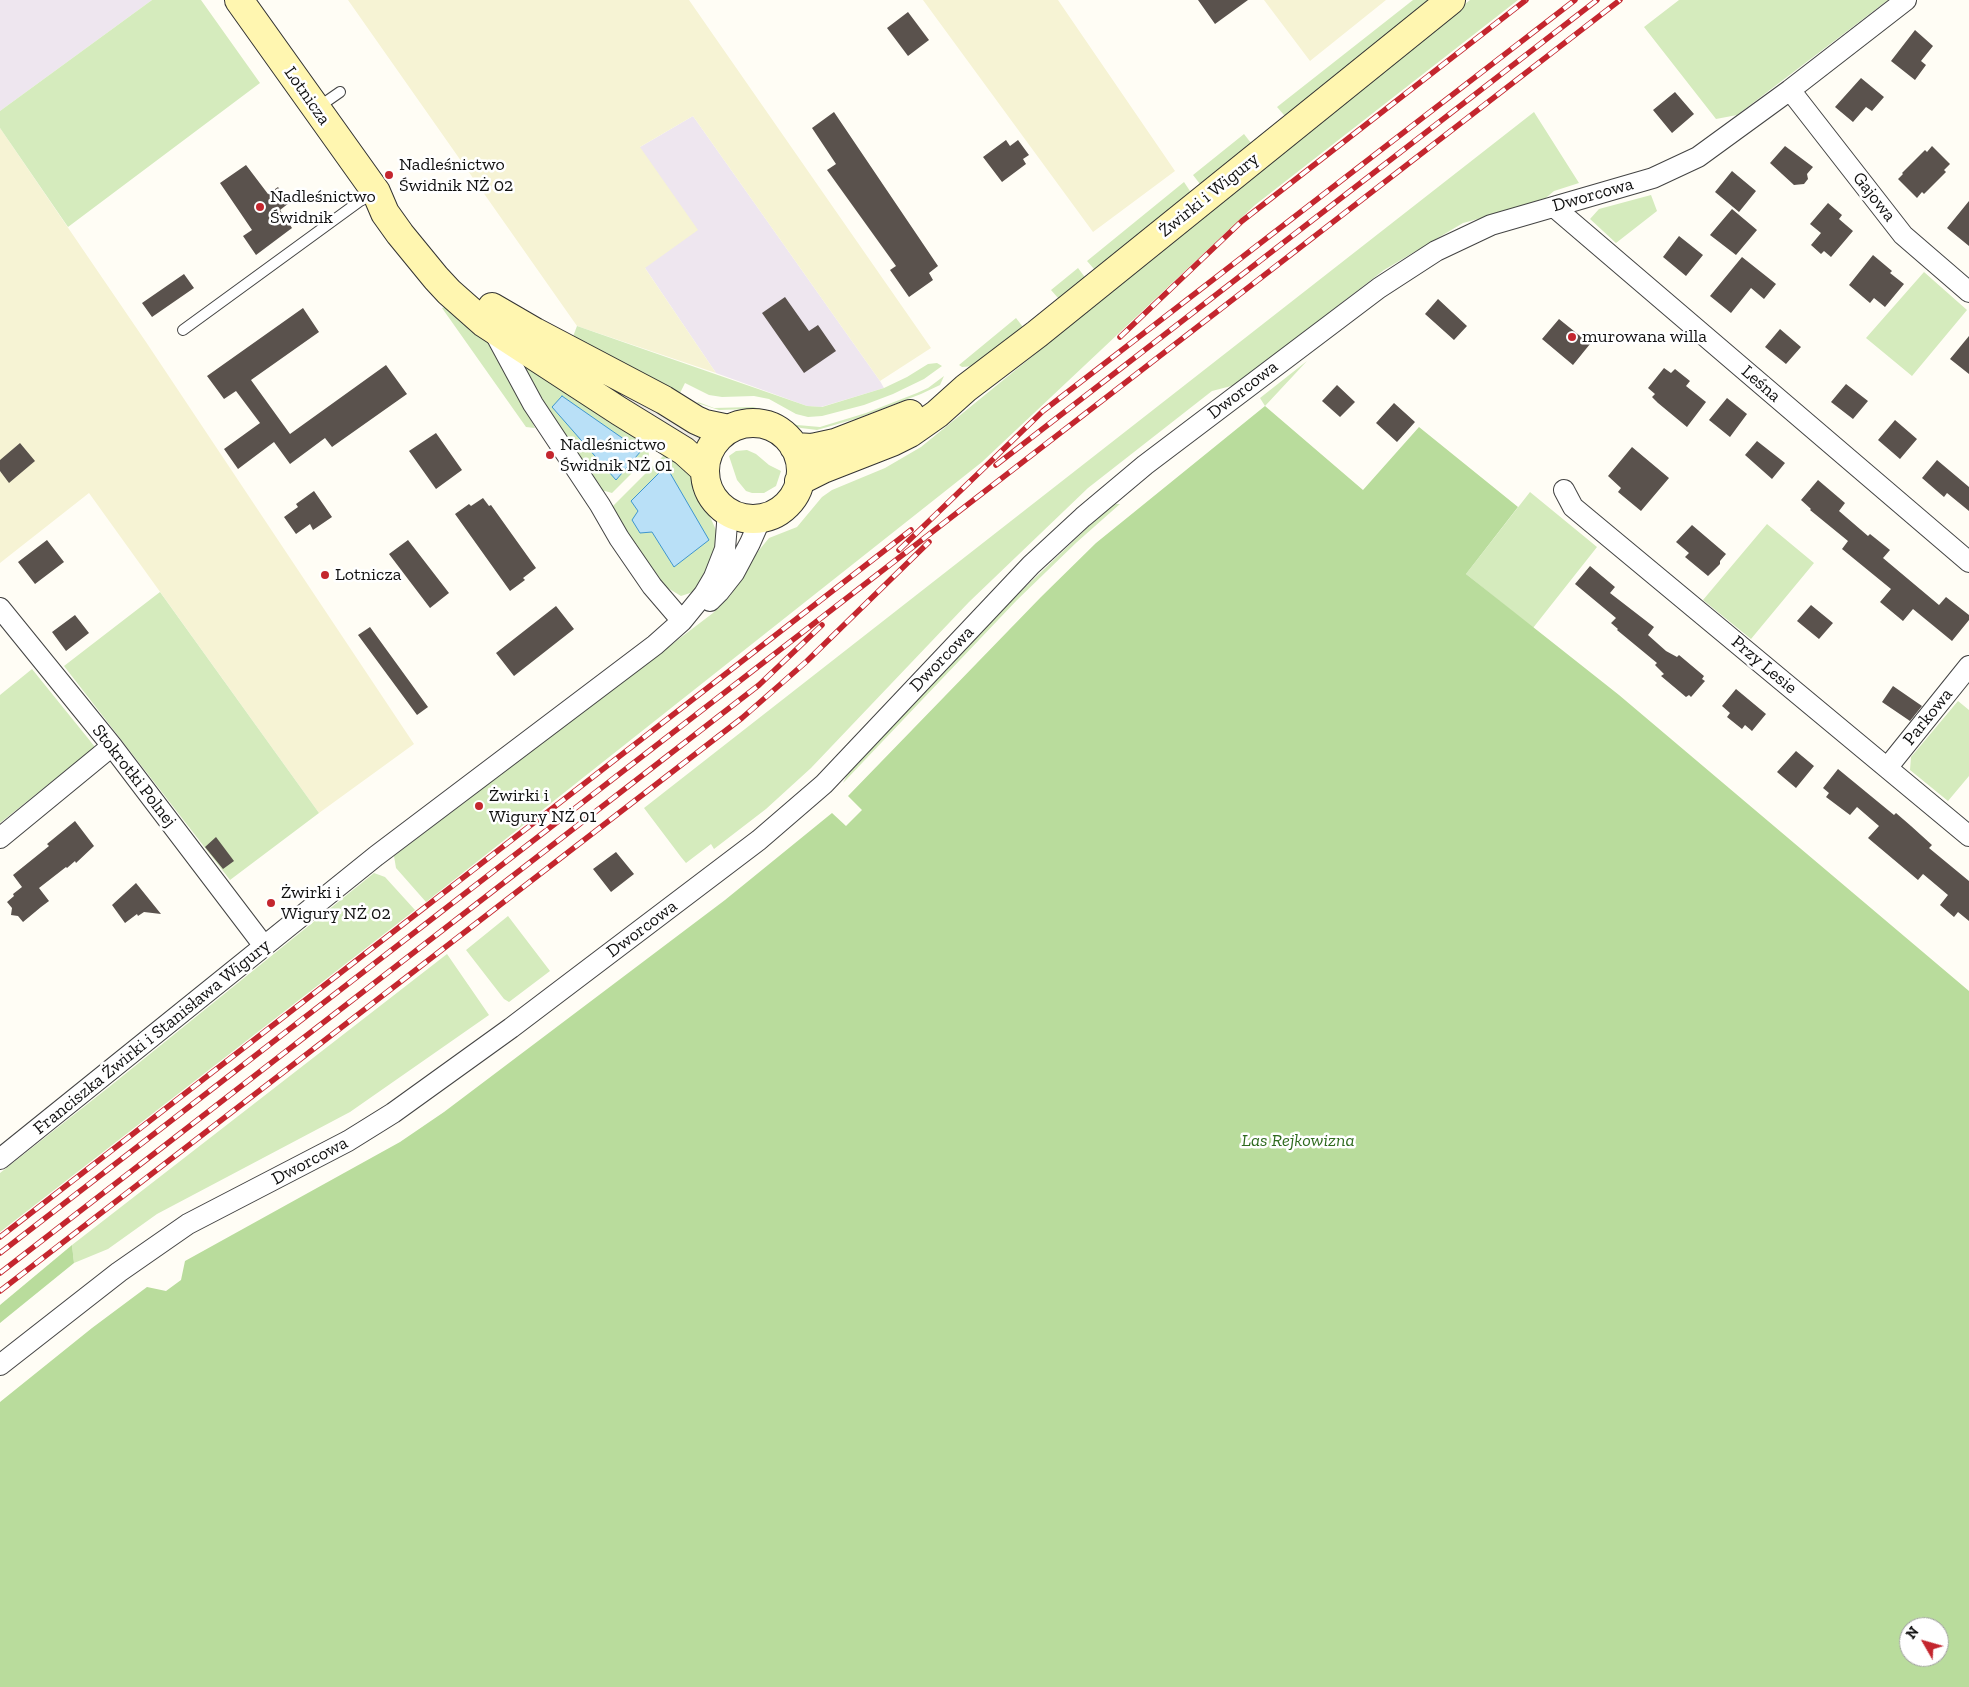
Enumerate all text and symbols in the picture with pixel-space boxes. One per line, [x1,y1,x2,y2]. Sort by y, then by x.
street label: Lotnicza [279,63,335,129]
street label: Żwirki i Wigury [1155,148,1263,242]
place label: Nadleśnictwo Świdnik NŻ 02 [399,154,513,196]
street label: Gajowa [1848,168,1900,226]
marker: Nadleśnictwo Świdnik NŻ 02 [383,169,395,181]
street label: Dworcowa [1550,173,1636,217]
place label: Nadleśnictwo Świdnik [270,186,376,228]
marker: Nadleśnictwo Świdnik [254,201,266,213]
place label: murowana willa [1582,326,1707,348]
marker: murowana willa [1566,331,1578,343]
street label: Dworcowa [1204,356,1282,424]
street label: Leśna [1737,361,1785,407]
place label: Nadleśnictwo Świdnik NŻ 01 [560,434,672,476]
marker: Nadleśnictwo Świdnik NŻ 01 [544,449,556,461]
place label: Lotnicza [335,564,401,586]
marker: Lotnicza [319,569,331,581]
street label: Dworcowa [905,622,979,696]
street label: Przy Lesie [1727,631,1801,699]
street label: Parkowa [1899,684,1957,750]
street label: Stokrotki Polnej [87,720,181,832]
place label: Żwirki i Wigury NŻ 01 [489,785,596,828]
marker: Żwirki i Wigury NŻ 01 [473,800,485,812]
place label: Żwirki i Wigury NŻ 02 [281,882,391,924]
street label: Dworcowa [602,895,682,963]
marker: Żwirki i Wigury NŻ 02 [265,897,277,909]
street label: Franciszka Żwirki i Stanisława Wigury [29,935,275,1139]
park label: Las Rejkowizna [1241,1130,1355,1152]
street label: Dworcowa [268,1132,352,1190]
north arrow [1899,1617,1949,1667]
text: N [1903,1624,1923,1643]

